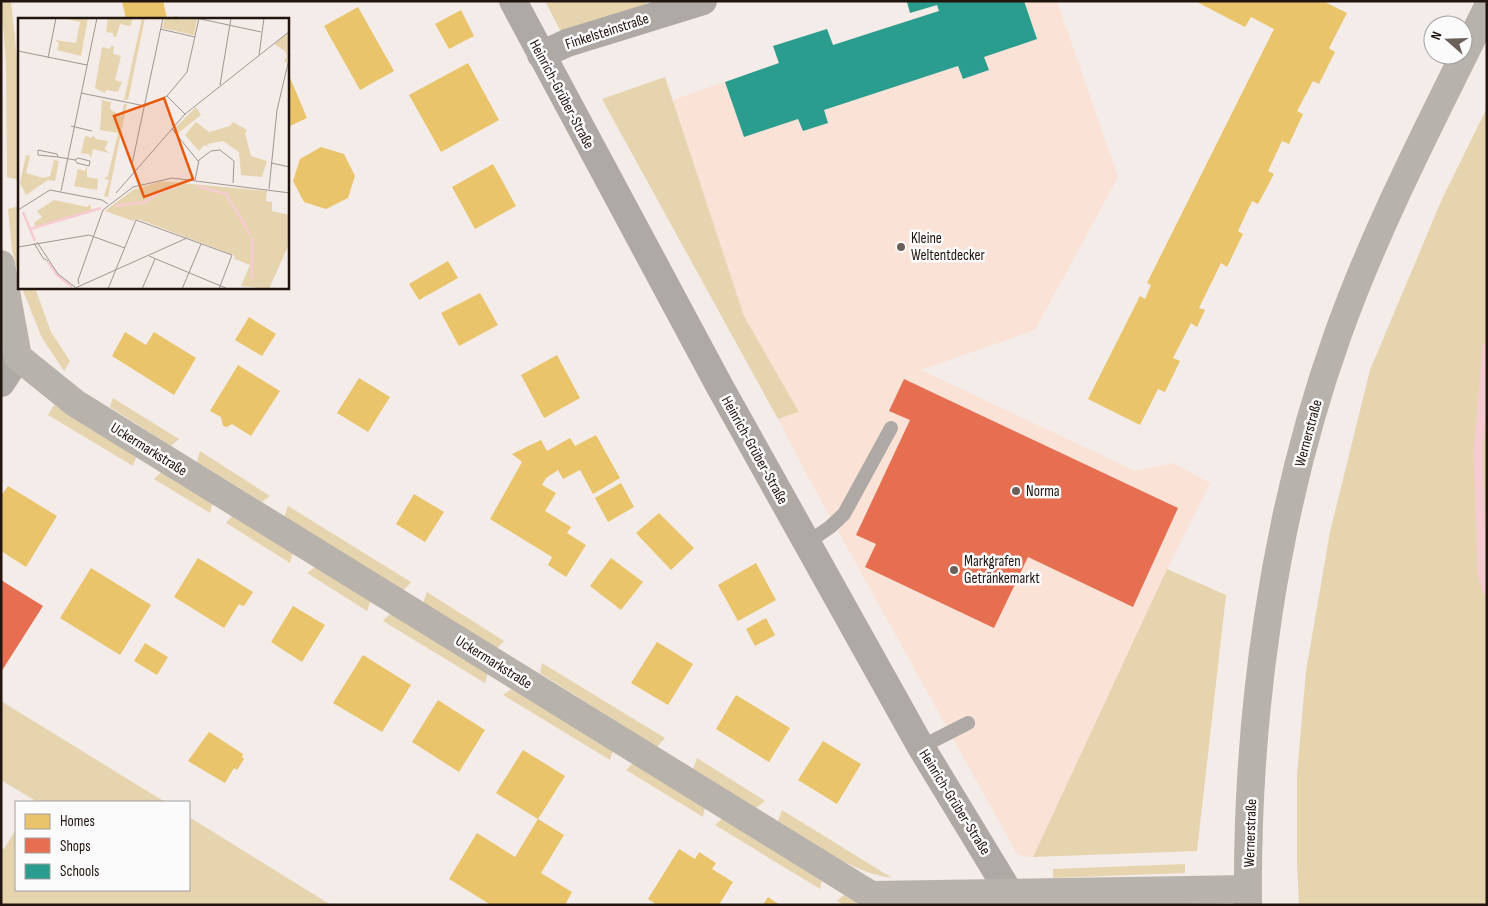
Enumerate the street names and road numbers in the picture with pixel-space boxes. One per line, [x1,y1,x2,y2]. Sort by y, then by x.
street label: Finkelsteinstraße [563,9,651,54]
street label: Heinrich-Grüber-Straße [525,36,598,152]
street label: Heinrich-Grüber-Straße [717,393,792,508]
street label: Wernerstraße [1290,398,1327,469]
street label: Uckermarkstraße [107,418,191,480]
street label: Uckermarkstraße [452,631,536,693]
street label: Heinrich-Grüber-Straße [914,746,995,859]
street label: Wernerstraße [1240,798,1261,868]

